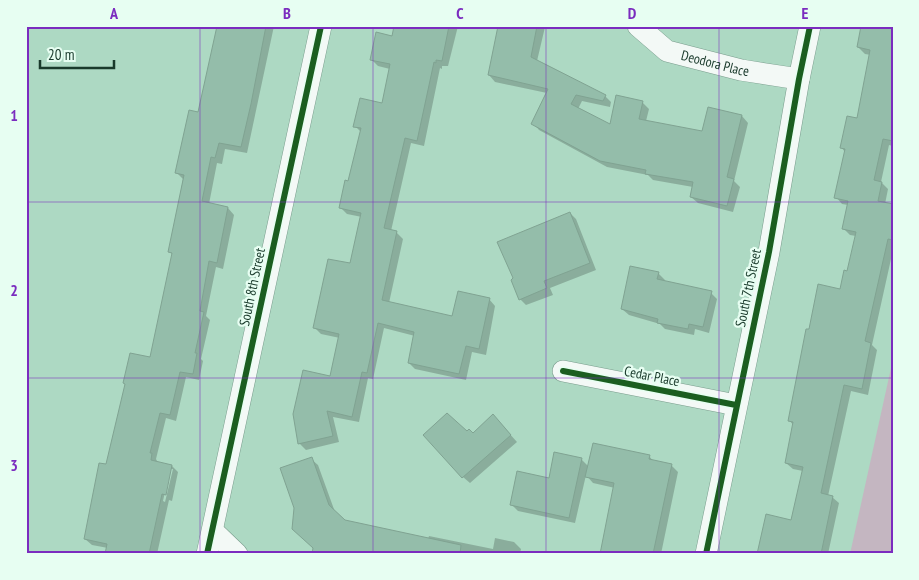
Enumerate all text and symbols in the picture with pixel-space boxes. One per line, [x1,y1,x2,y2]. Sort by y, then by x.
text: A [109,3,119,23]
text: B [283,3,291,23]
text: C [456,3,464,23]
text: D [628,3,637,23]
text: E [802,3,809,23]
scale bar [40,38,114,70]
text: 20 m [48,45,74,64]
street label: Deodora Place [679,46,750,80]
text: 1 [10,105,18,125]
street label: South 8th Street [235,246,269,328]
street label: South 7th Street [731,247,765,329]
text: 2 [10,280,18,300]
street label: Cedar Place [623,362,681,390]
text: 3 [10,455,18,475]

